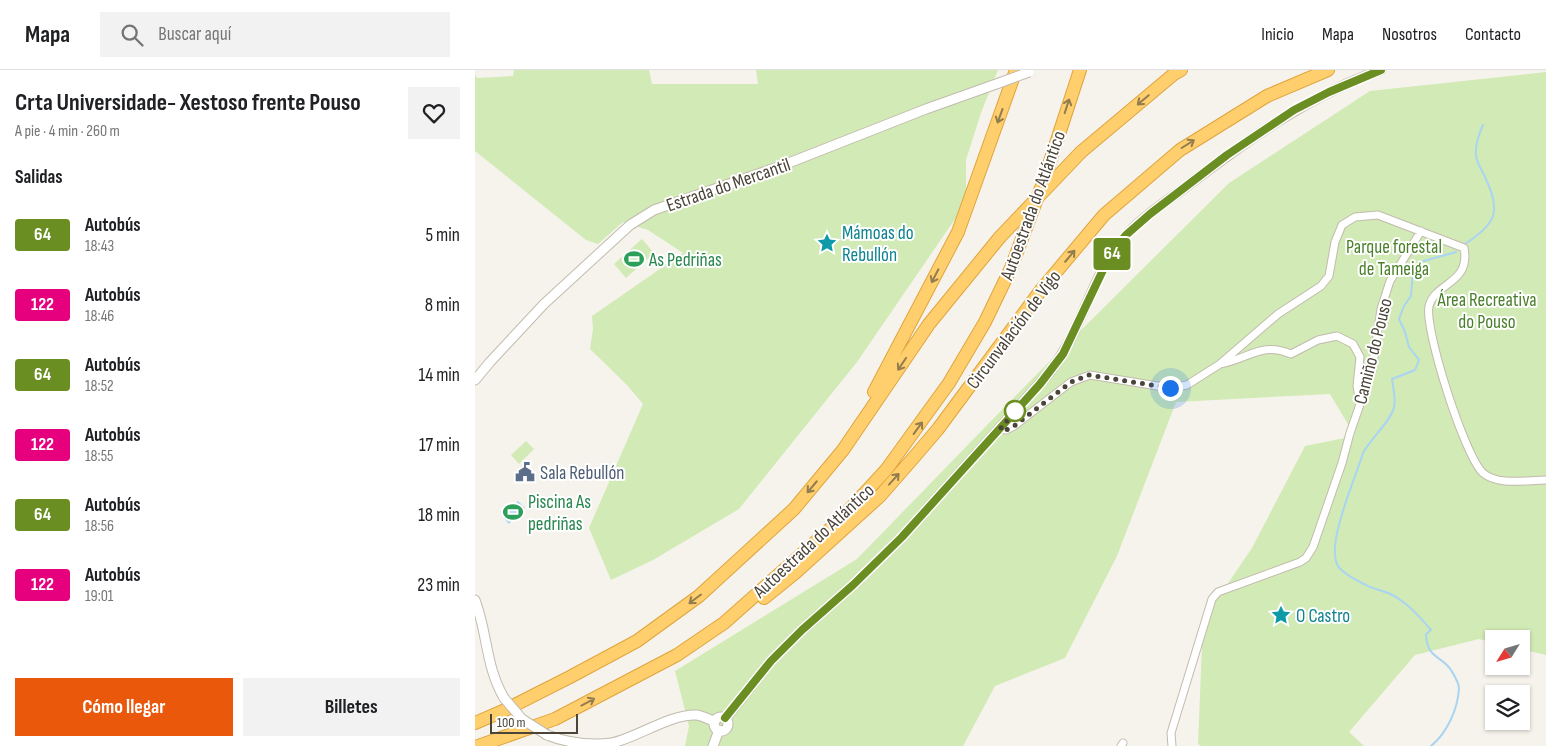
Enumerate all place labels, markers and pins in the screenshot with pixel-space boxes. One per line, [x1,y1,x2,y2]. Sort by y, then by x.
place label: Mámoas do Rebullón [842,222,914,267]
place icon: Mámoas do Rebullón [816,232,838,254]
sports icon: As Pedriñas [623,248,645,270]
place label: As Pedriñas [648,249,722,272]
unlabelled marker [1004,400,1026,422]
public building icon: Sala Rebullón [514,461,536,483]
place label: Sala Rebullón [540,462,624,485]
place label: Piscina As pedriñas [528,491,591,536]
sports icon: Piscina As pedriñas [502,501,524,523]
place icon: O Castro [1270,604,1292,626]
place label: O Castro [1296,605,1350,628]

